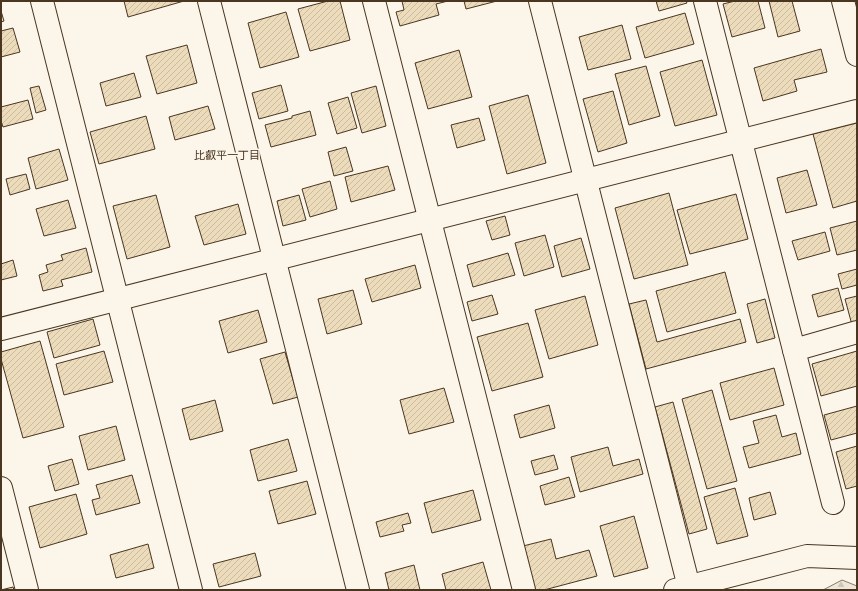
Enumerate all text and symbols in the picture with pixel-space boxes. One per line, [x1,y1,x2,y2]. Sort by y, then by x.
district label: 比叡平一丁目 [194,148,260,161]

